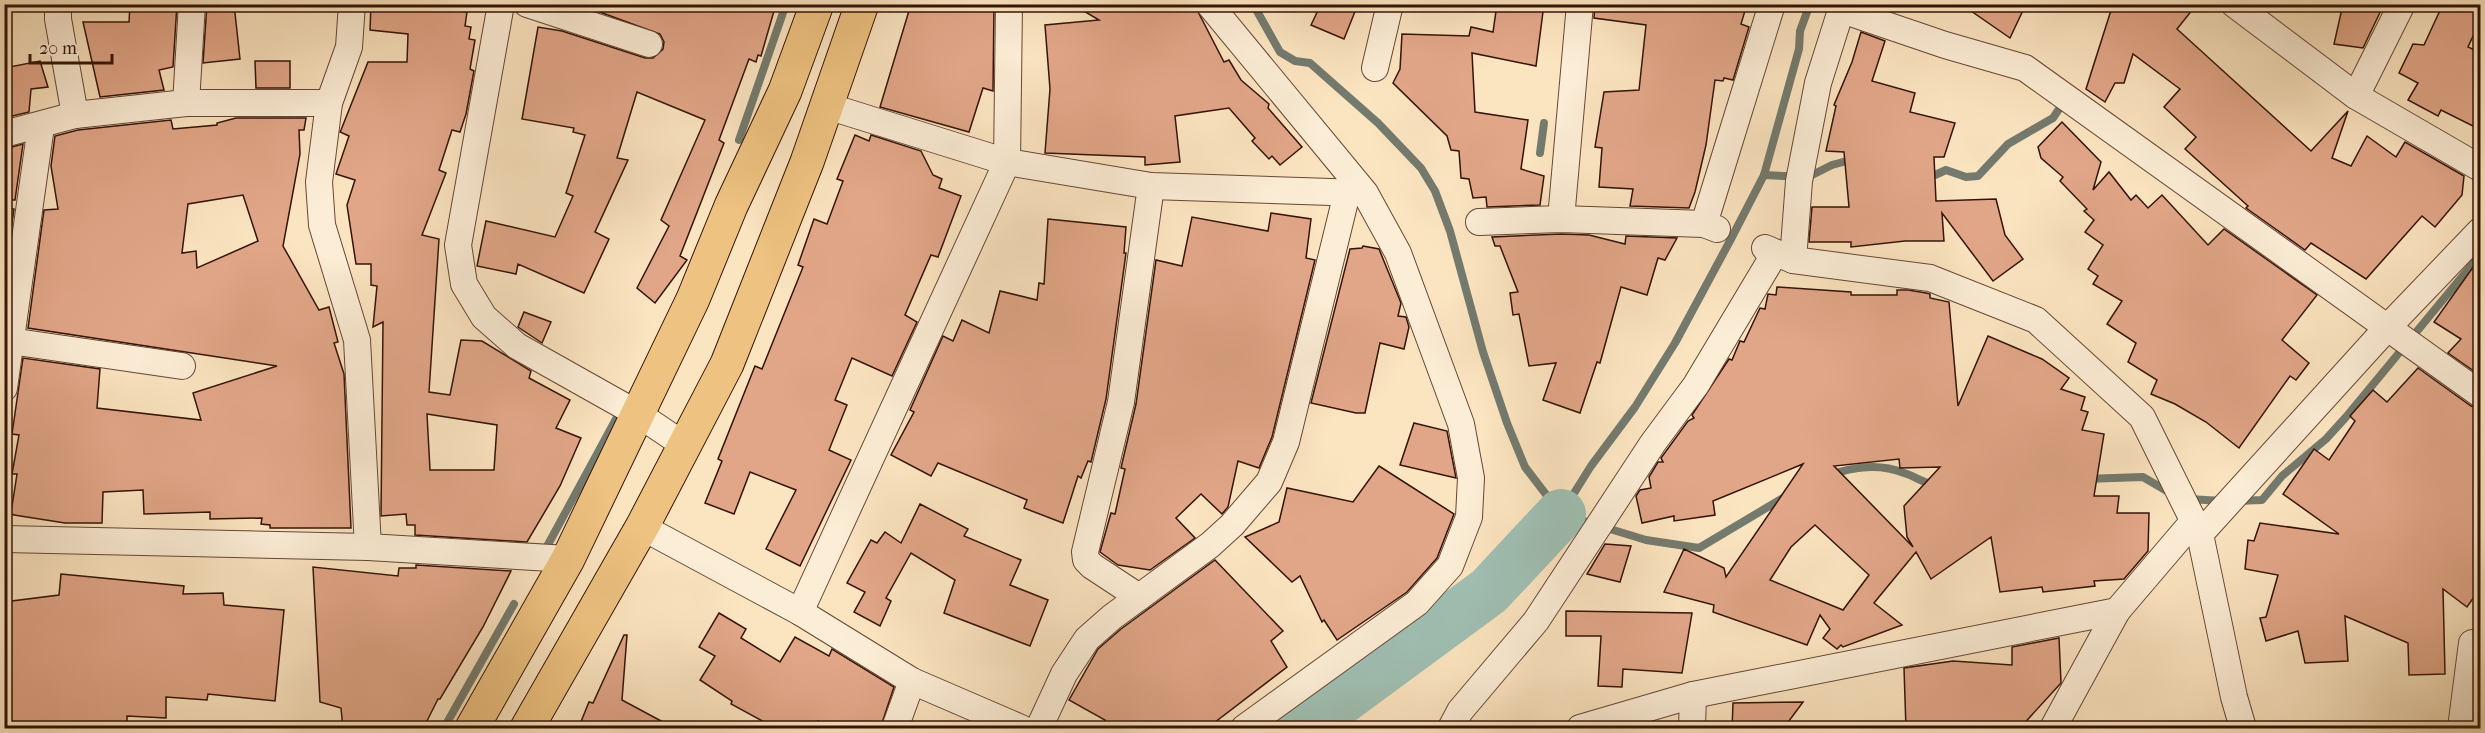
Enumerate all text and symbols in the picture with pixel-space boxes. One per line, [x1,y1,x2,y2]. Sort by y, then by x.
scale bar [30,27,112,65]
text: 20 m [39,38,77,59]

